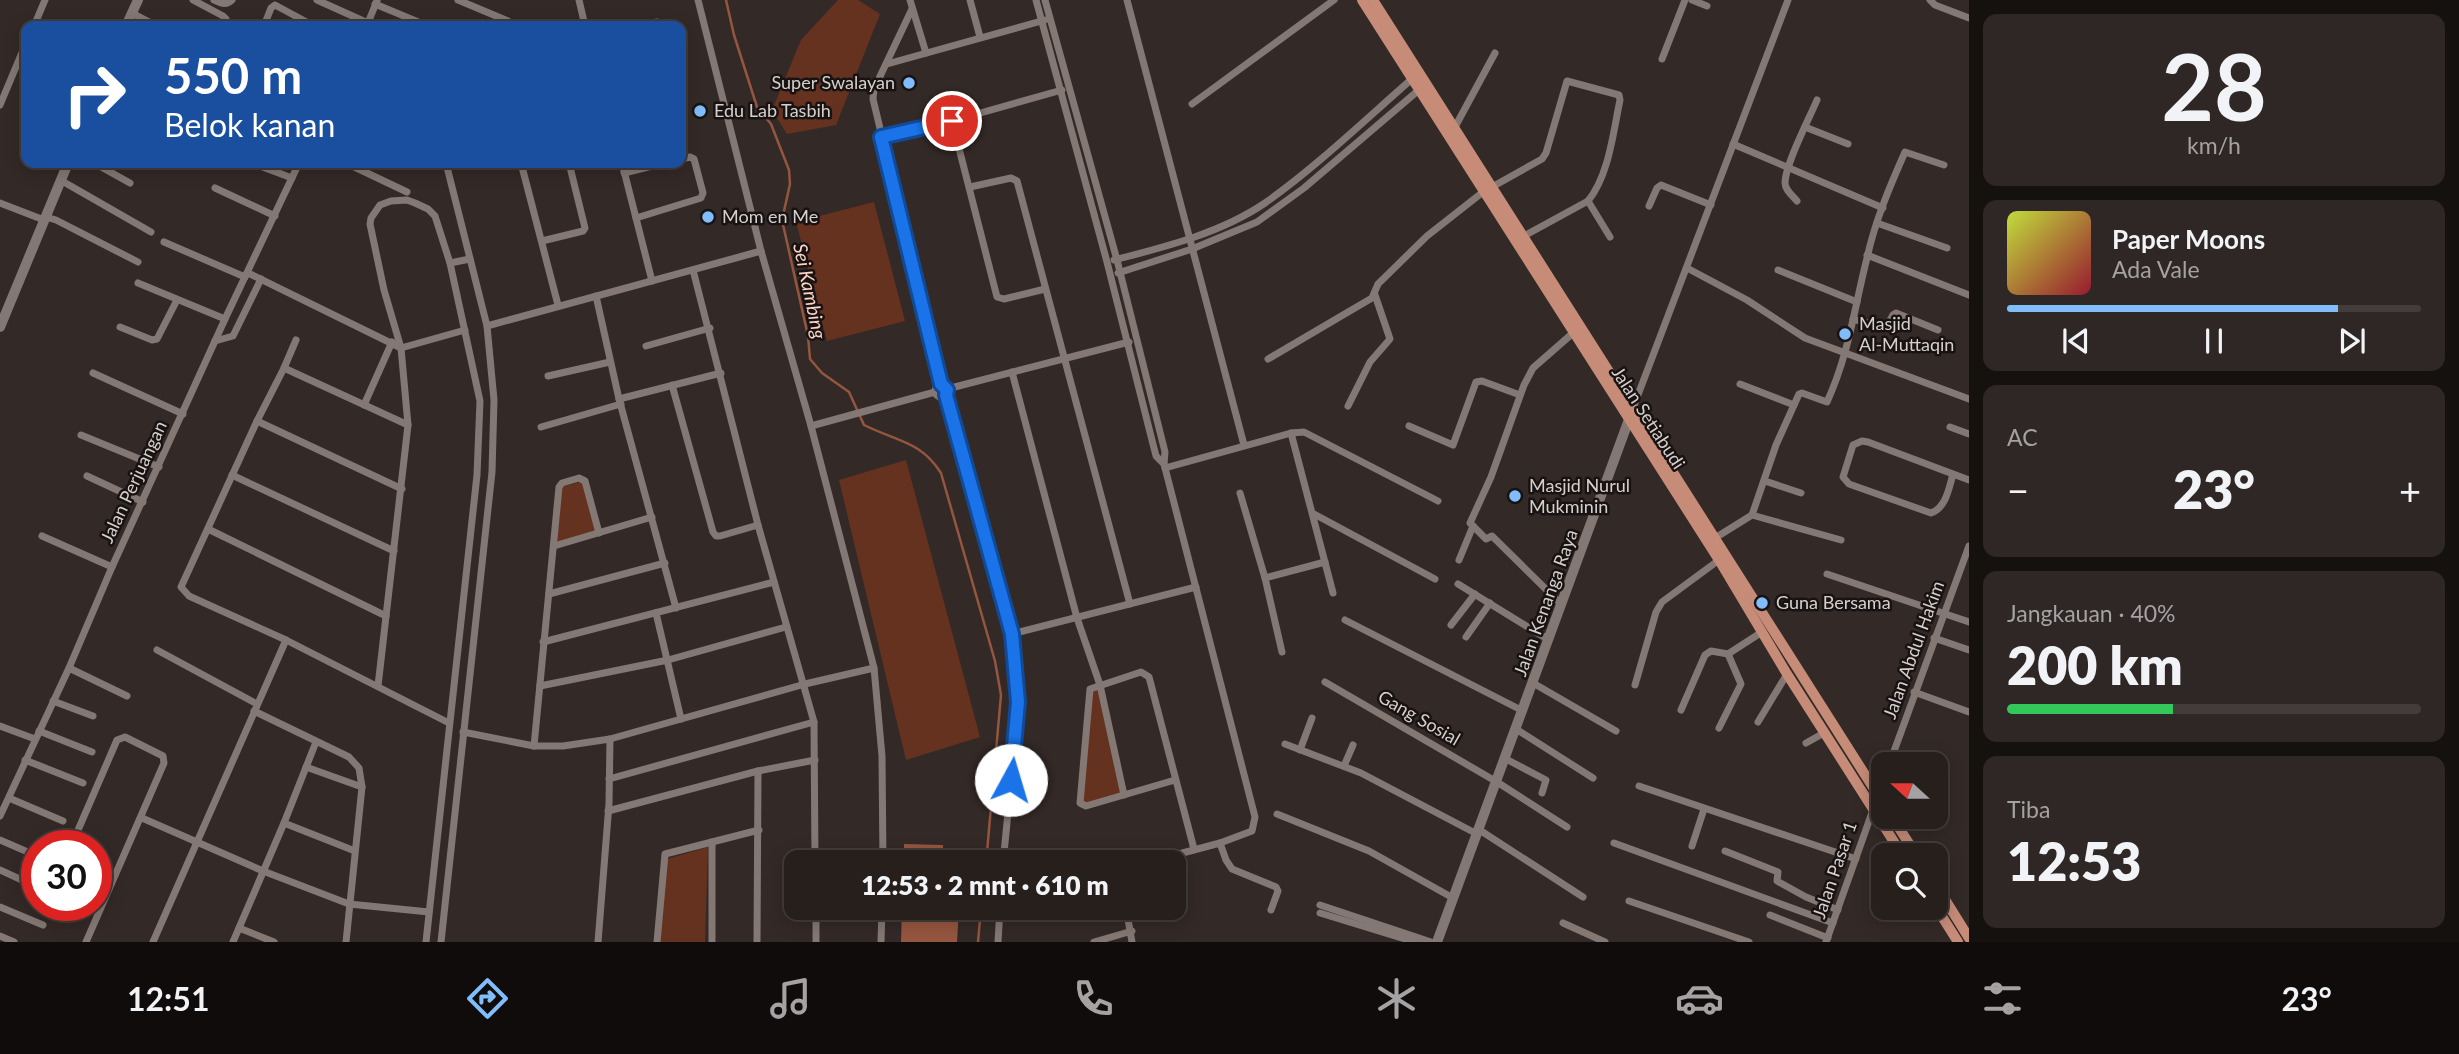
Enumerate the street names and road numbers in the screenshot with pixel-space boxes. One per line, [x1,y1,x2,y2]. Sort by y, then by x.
street label: Jalan Setiabudi [1608,362,1690,473]
street label: Jalan Perjuangan [95,417,171,546]
street label: Jalan Kenanga Raya [1508,526,1582,679]
street label: Jalan Abdul Hakim [1878,578,1948,722]
street label: Gang Sosial [1374,685,1465,749]
street label: Jalan Pasar 1 [1807,818,1861,921]

